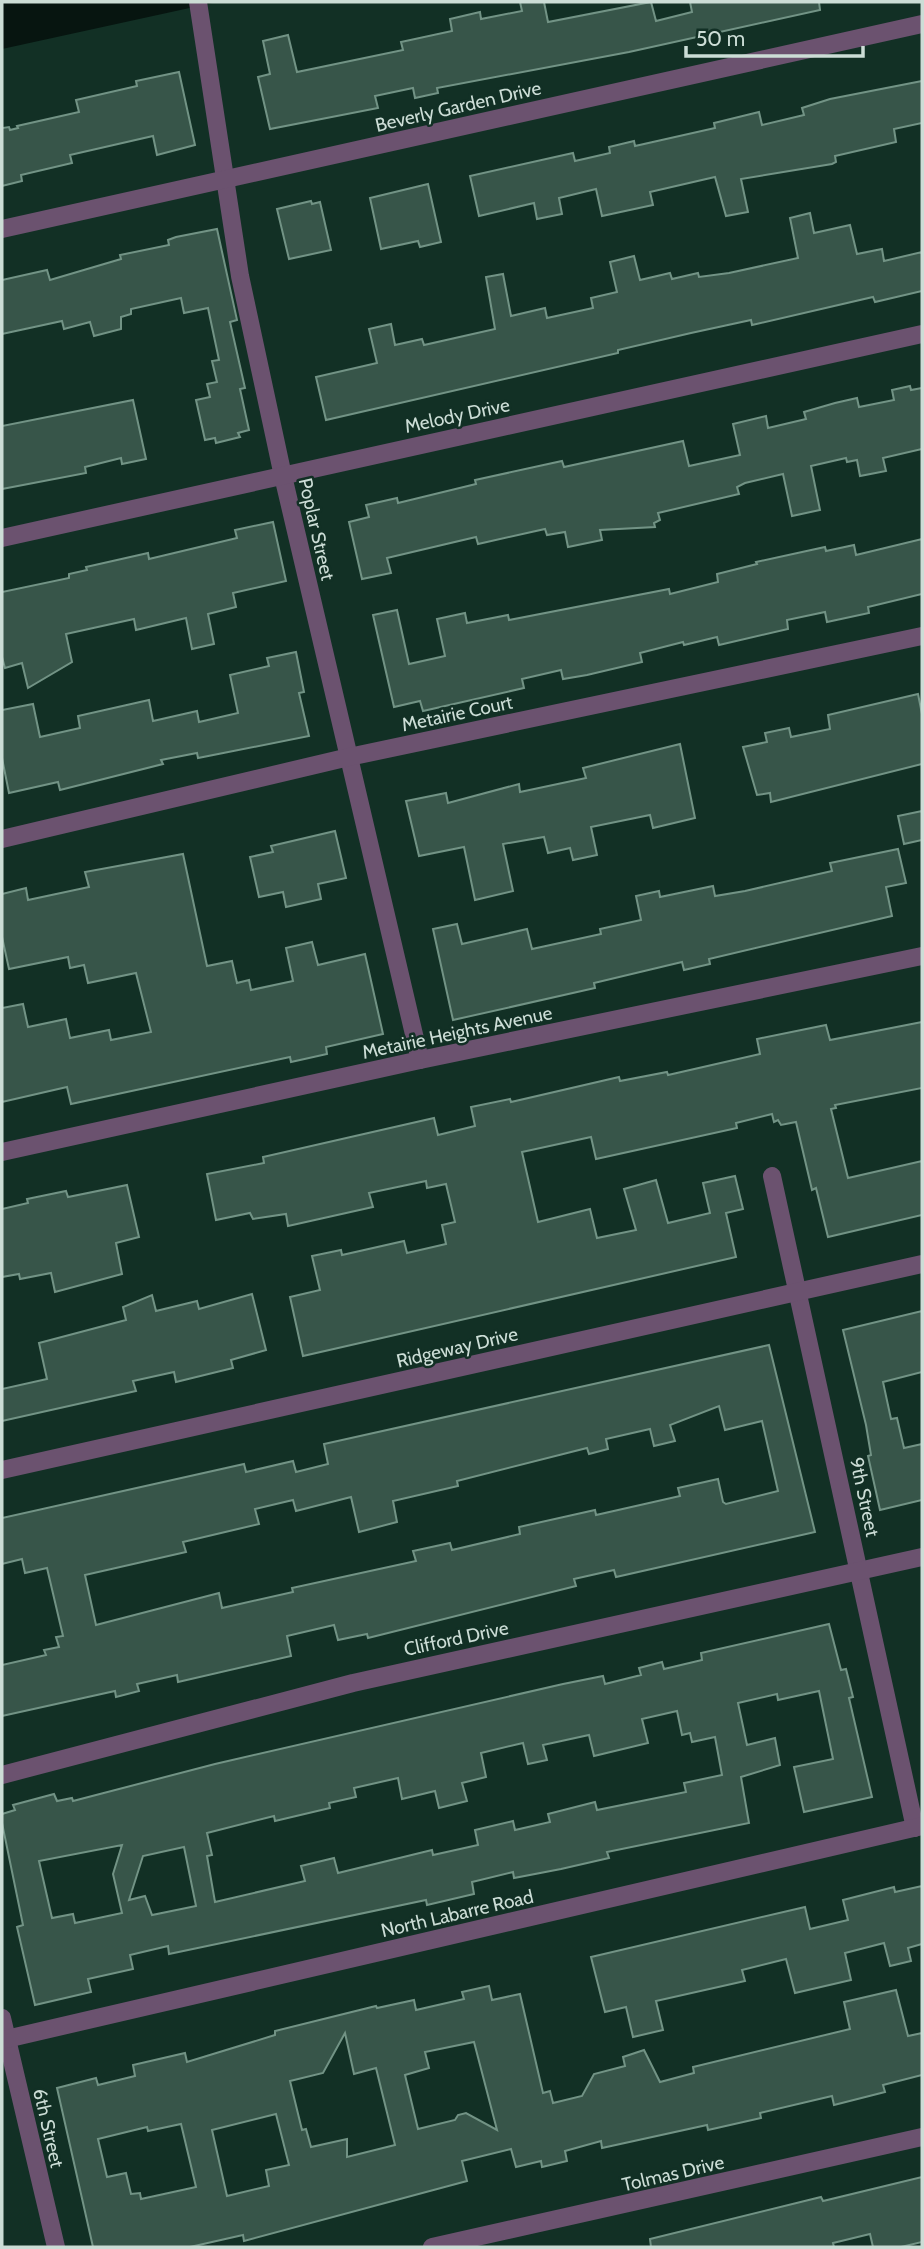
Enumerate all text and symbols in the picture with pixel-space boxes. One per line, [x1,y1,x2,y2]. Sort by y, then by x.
scale bar [686,14,863,58]
text: 50 m [696,26,745,51]
street label: Beverly Garden Drive [373,76,544,137]
street label: Melody Drive [402,393,512,438]
street label: Poplar Street [294,476,340,583]
street label: Metairie Court [400,690,515,736]
street label: Metairie Heights Avenue [360,1001,555,1064]
street label: Ridgeway Drive [394,1322,520,1373]
street label: 9th Street [845,1455,884,1539]
street label: Clifford Drive [402,1616,511,1661]
street label: North Labarre Road [379,1885,536,1942]
street label: 6th Street [28,2086,69,2171]
street label: Tolmas Drive [620,2151,727,2196]

